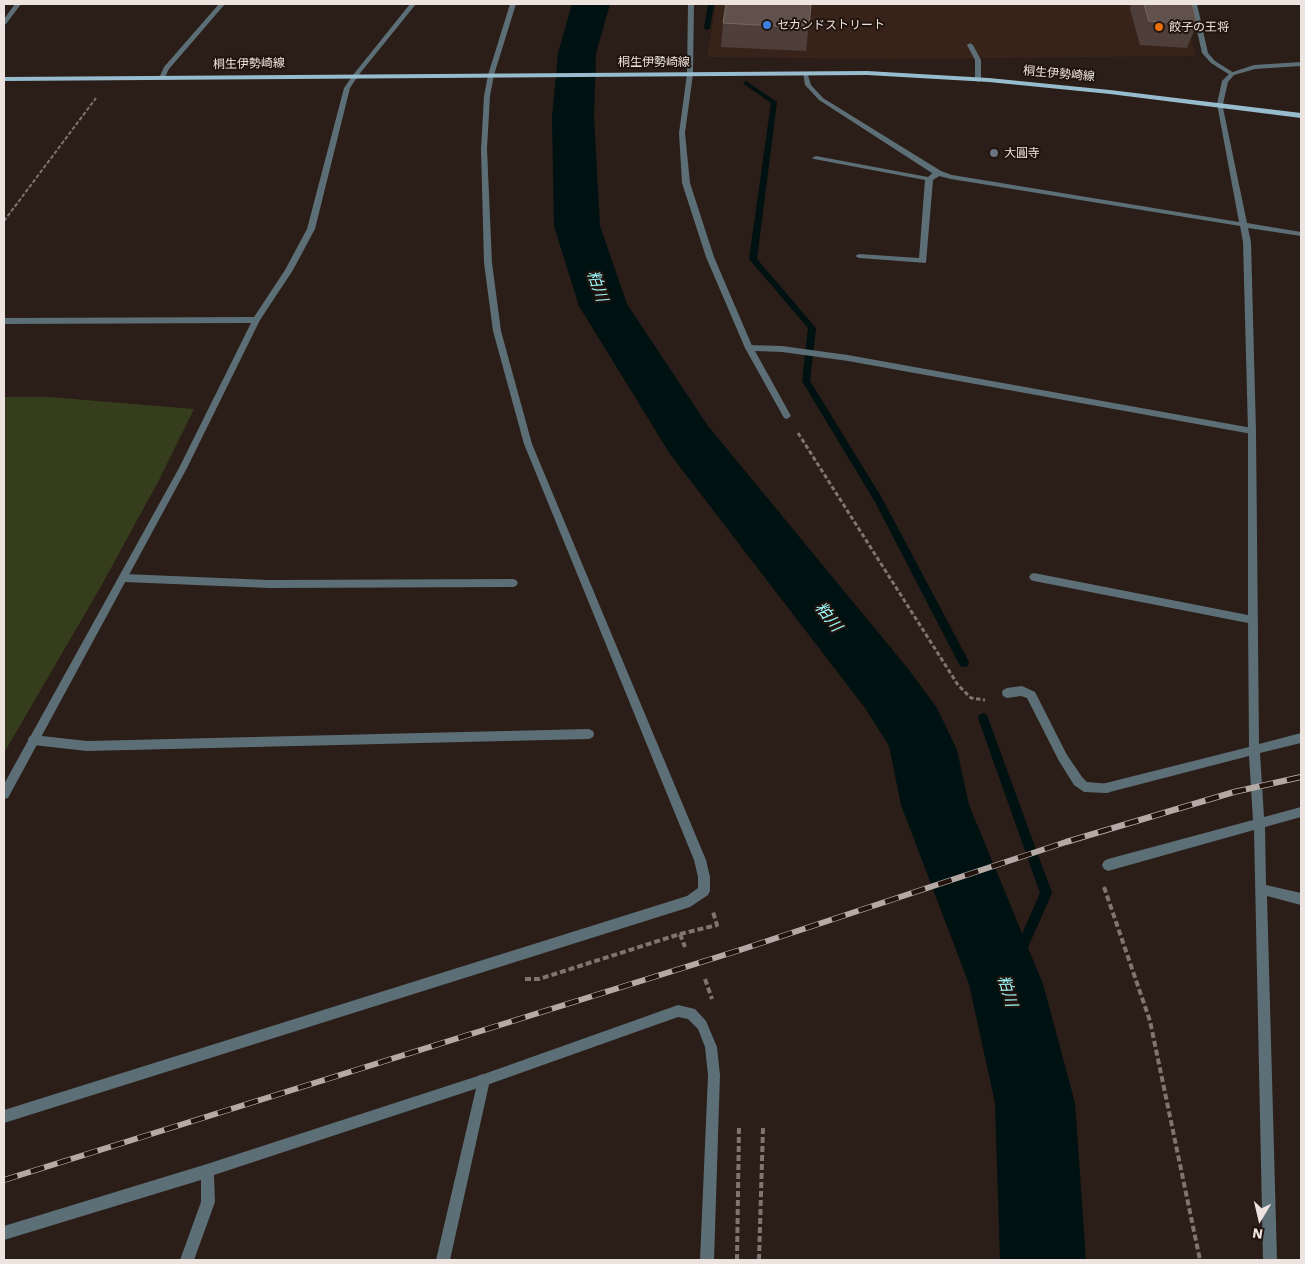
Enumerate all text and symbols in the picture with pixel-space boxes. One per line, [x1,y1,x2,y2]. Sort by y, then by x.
place label: セカンドストリート [777,18,885,32]
marker: セカンドストリート [761,19,773,31]
place label: 餃子の王将 [1169,20,1229,34]
marker: 餃子の王将 [1153,21,1165,33]
street label: 桐生伊勢崎線 [618,55,690,69]
street label: 桐生伊勢崎線 [213,56,285,72]
street label: 桐生伊勢崎線 [1023,64,1095,84]
place label: 大圓寺 [1004,146,1040,160]
marker: 大圓寺 [988,147,1000,159]
water label: 粕川 [583,268,611,304]
water label: 粕川 [811,598,845,636]
water label: 粕川 [993,973,1021,1009]
north arrow [1235,1194,1285,1244]
text: N [1251,1225,1264,1243]

